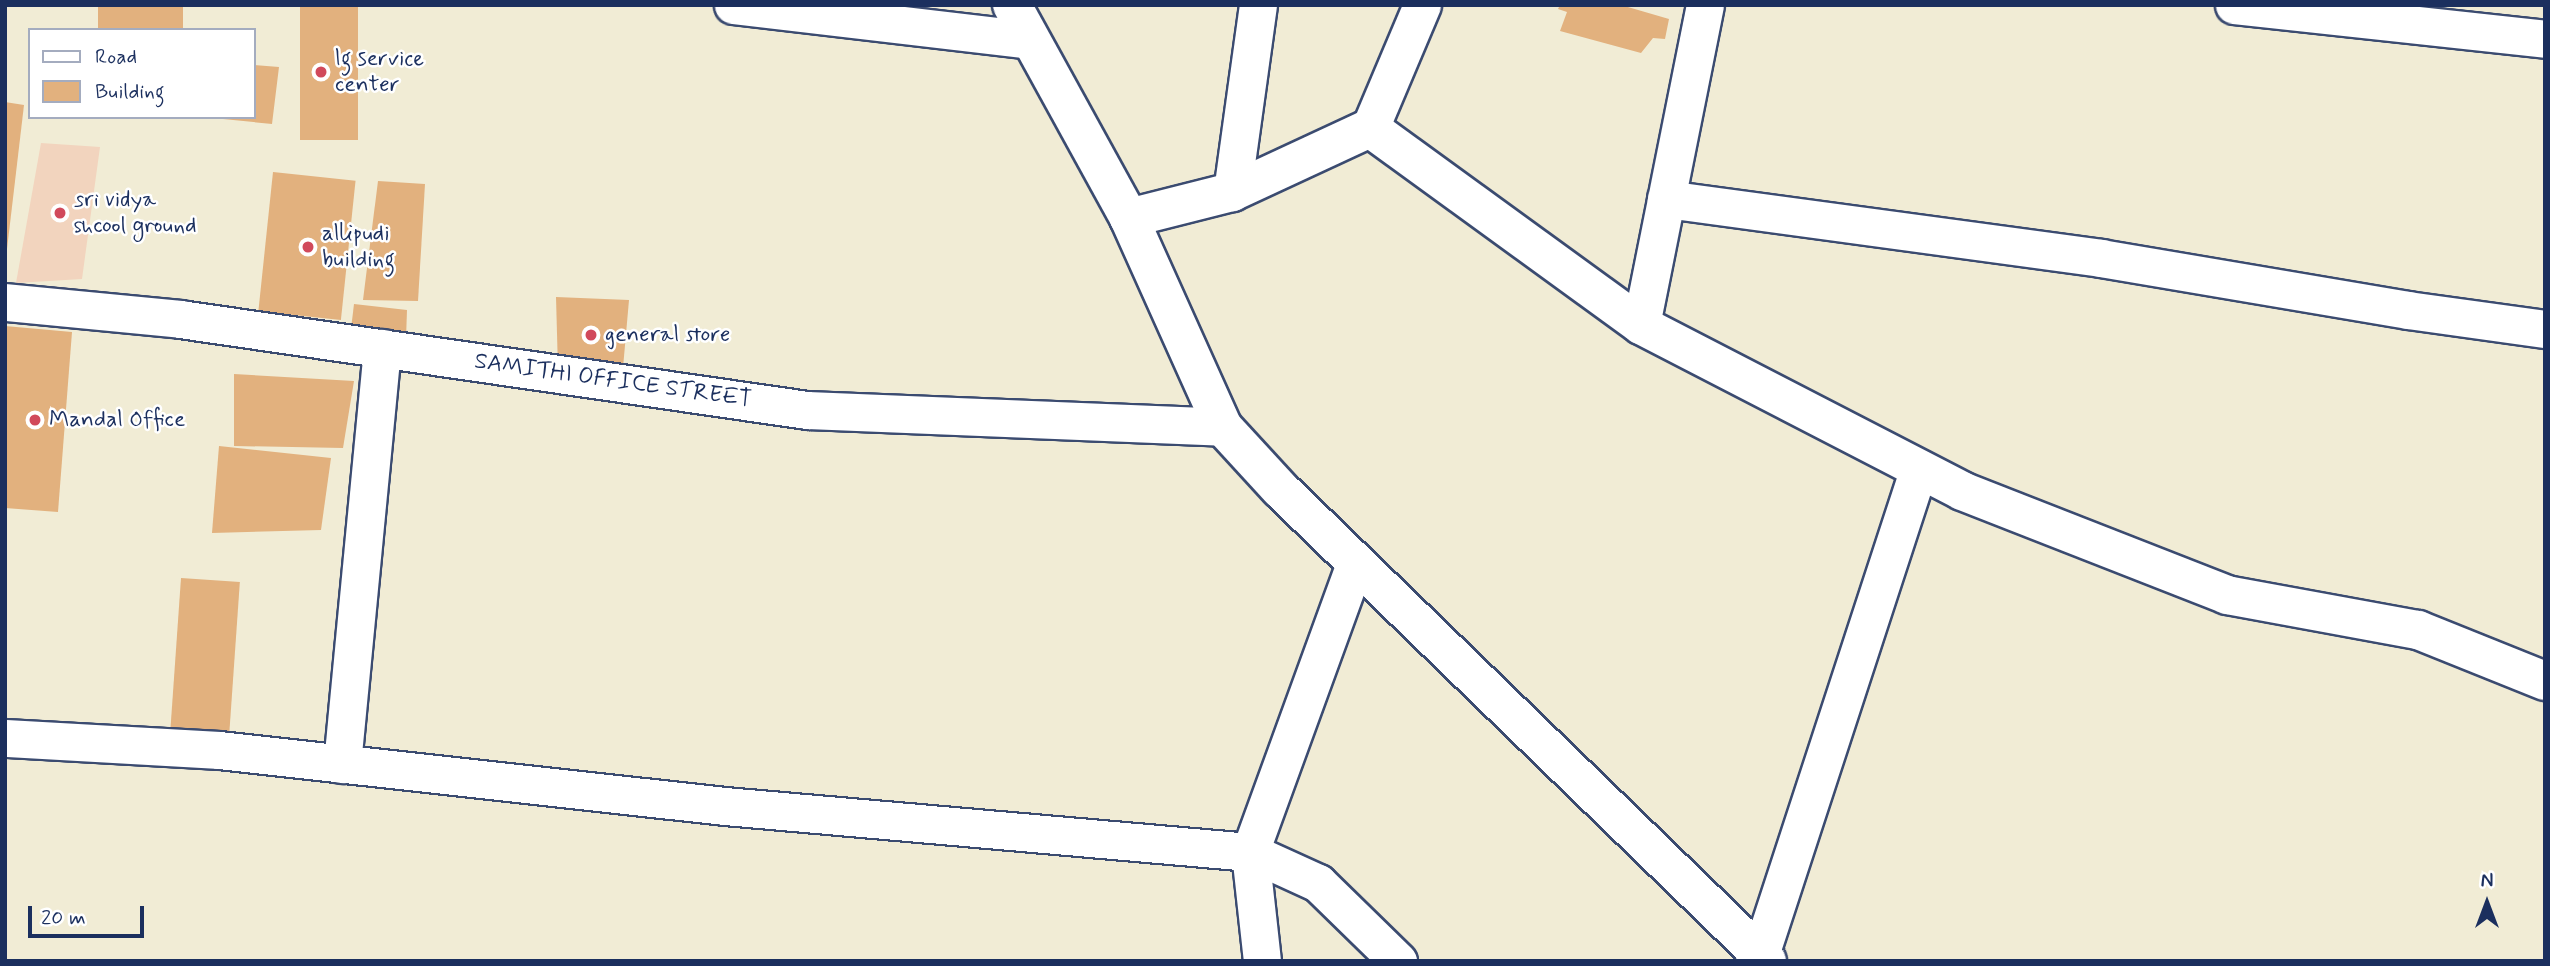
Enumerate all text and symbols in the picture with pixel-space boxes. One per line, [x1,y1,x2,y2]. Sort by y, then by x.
legend [28,28,256,119]
text: Road [95,43,137,71]
place label: lg service center [335,45,424,99]
marker: lg service center [313,64,329,80]
text: Building [95,78,165,106]
place label: sri vidya shcool ground [74,186,195,240]
marker: sri vidya shcool ground [52,205,68,221]
place label: allipudi building [322,220,395,274]
marker: allipudi building [300,239,316,255]
place label: general store [605,321,730,349]
marker: general store [583,327,599,343]
street label: SAMITHI OFFICE STREET [473,348,753,414]
place label: Mandal Office [49,406,187,434]
marker: Mandal Office [27,412,43,428]
north arrow [2452,868,2522,938]
text: N [2481,869,2493,894]
scale bar [32,892,147,936]
text: 20 m [41,904,86,932]

